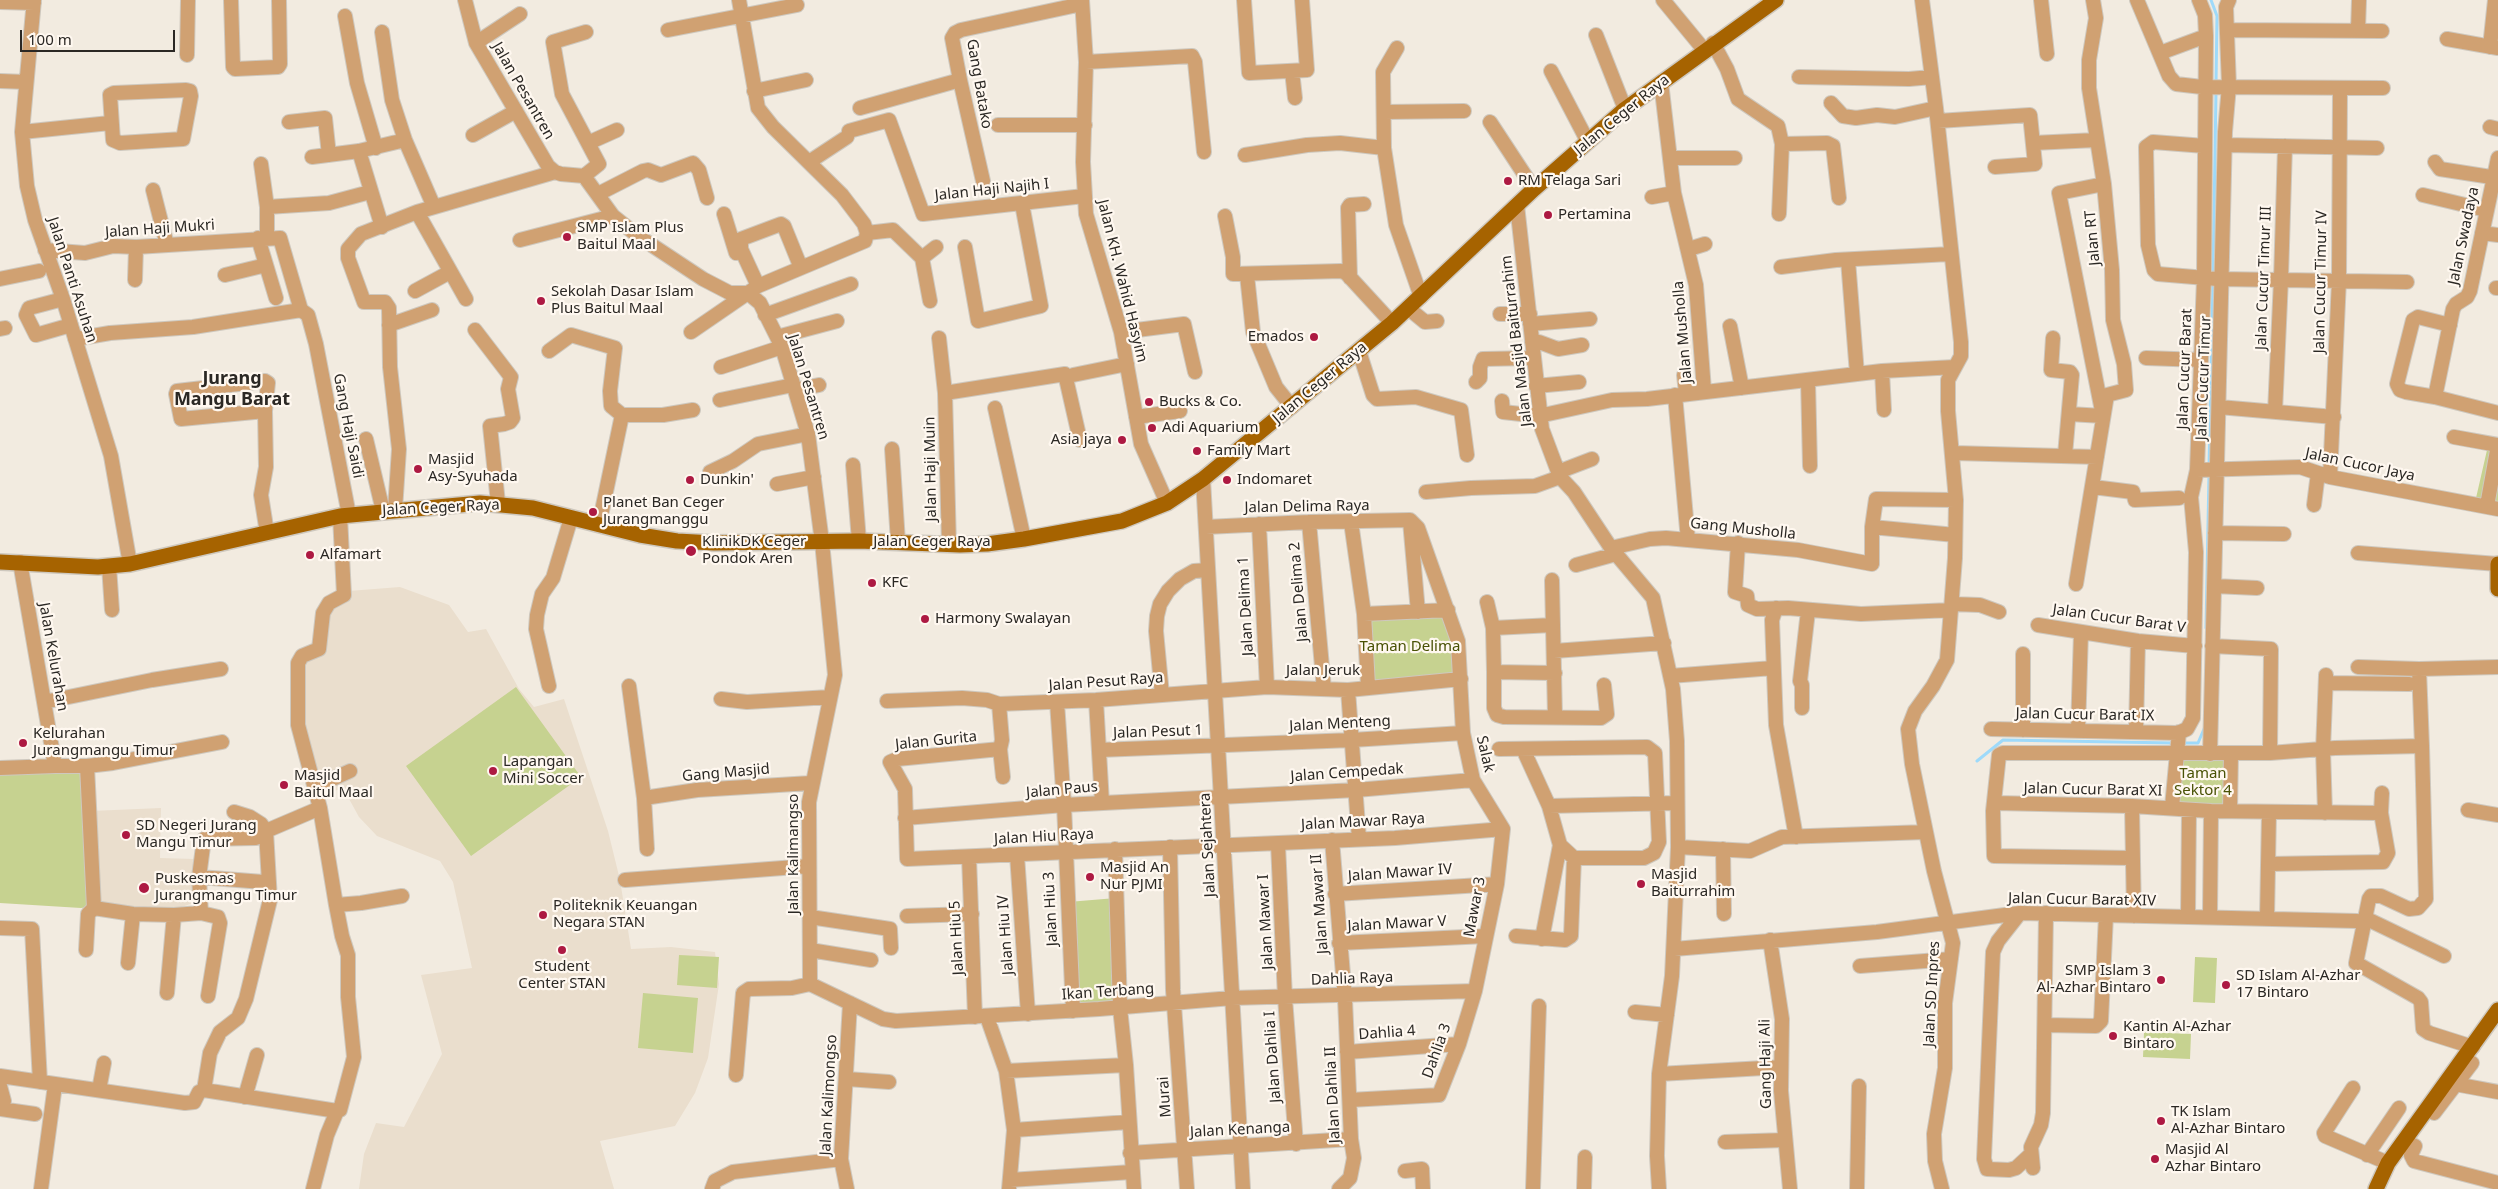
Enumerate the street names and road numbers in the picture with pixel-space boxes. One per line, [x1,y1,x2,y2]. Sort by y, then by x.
street label: Gang Batako [962,38,996,130]
street label: Jalan Pesantren [488,39,558,143]
street label: Jalan Ceger Raya [1571,71,1673,159]
street label: Jalan Haji Najih I [934,175,1050,205]
street label: Jalan Swadaya [2445,185,2483,287]
street label: Jalan KH. Wahid Hasyim [1093,198,1151,364]
street label: Jalan Cucur Timur III [2252,206,2276,350]
street label: Jalan RT [2082,210,2104,266]
street label: Jalan Cucur Timur IV [2311,210,2331,354]
street label: Jalan Panti Asuhan [43,215,101,345]
street label: Jalan Haji Mukri [104,216,216,242]
street label: Jalan Masjid Baiturrahim [1498,254,1536,428]
street label: Jalan Musholla [1670,280,1696,384]
street label: Jalan Cucur Barat [2174,308,2196,430]
street label: Jalan Cucur Timur [2193,315,2215,441]
street label: Jalan Pesantren [783,332,833,442]
street label: Jalan Ceger Raya [1269,338,1371,428]
street label: Gang Haji Saidi [329,372,367,480]
street label: Jalan Haji Muin [921,416,941,522]
street label: Jalan Cucor Jaya [2304,445,2416,485]
street label: Jalan Ceger Raya [382,496,500,520]
street label: Jalan Delima Raya [1244,497,1370,517]
street label: Gang Musholla [1689,514,1797,544]
street label: Jalan Ceger Raya [873,533,991,551]
street label: Jalan Delima 2 [1286,541,1312,643]
street label: Jalan Delima 1 [1234,556,1258,656]
street label: Jalan Kelurahan [35,601,71,713]
street label: Jalan Cucur Barat V [2051,601,2187,637]
street label: Jalan Jeruk [1286,662,1360,680]
street label: Jalan Pesut Raya [1048,669,1164,695]
street label: Jalan Cucur Barat IX [2015,705,2155,725]
street label: Jalan Menteng [1289,712,1391,736]
street label: Jalan Pesut 1 [1113,721,1203,743]
street label: Jalan Gurita [894,728,978,754]
street label: Salak [1472,734,1498,774]
street label: Gang Masjid [681,760,771,786]
street label: Jalan Cempedak [1290,760,1404,786]
street label: Jalan Paus [1025,778,1099,802]
street label: Jalan Cucur Barat XI [2023,780,2163,800]
street label: Jalan Sejahtera [1196,792,1220,898]
street label: Jalan Kalimangso [785,794,803,914]
street label: Jalan Mawar Raya [1301,810,1425,834]
street label: Jalan Hiu Raya [994,825,1094,849]
street label: Jalan Mawar II [1308,853,1332,955]
street label: Jalan Mawar IV [1347,860,1453,886]
street label: Jalan Hiu 3 [1040,871,1062,947]
street label: Jalan Mawar I [1255,874,1277,970]
street label: Mawar 3 [1460,875,1490,939]
street label: Jalan Cucur Barat XIV [2008,890,2156,910]
street label: Jalan Hiu IV [994,894,1018,976]
street label: Jalan Hiu 5 [946,900,968,976]
street label: Jalan Mawar V [1347,912,1447,936]
street label: Jalan SD Inpres [1920,941,1944,1047]
street label: Dahlia Raya [1310,969,1394,989]
street label: Ikan Terbang [1061,980,1155,1004]
street label: Jalan Dahlia I [1261,1011,1285,1103]
street label: Gang Haji Ali [1756,1019,1776,1109]
street label: Dahlia 3 [1419,1021,1455,1081]
street label: Dahlia 4 [1358,1022,1416,1044]
street label: Jalan Kalimongso [817,1034,841,1156]
street label: Jalan Dahlia II [1321,1046,1345,1144]
street label: Murai [1155,1076,1175,1118]
street label: Jalan Kenanga [1189,1118,1291,1142]

